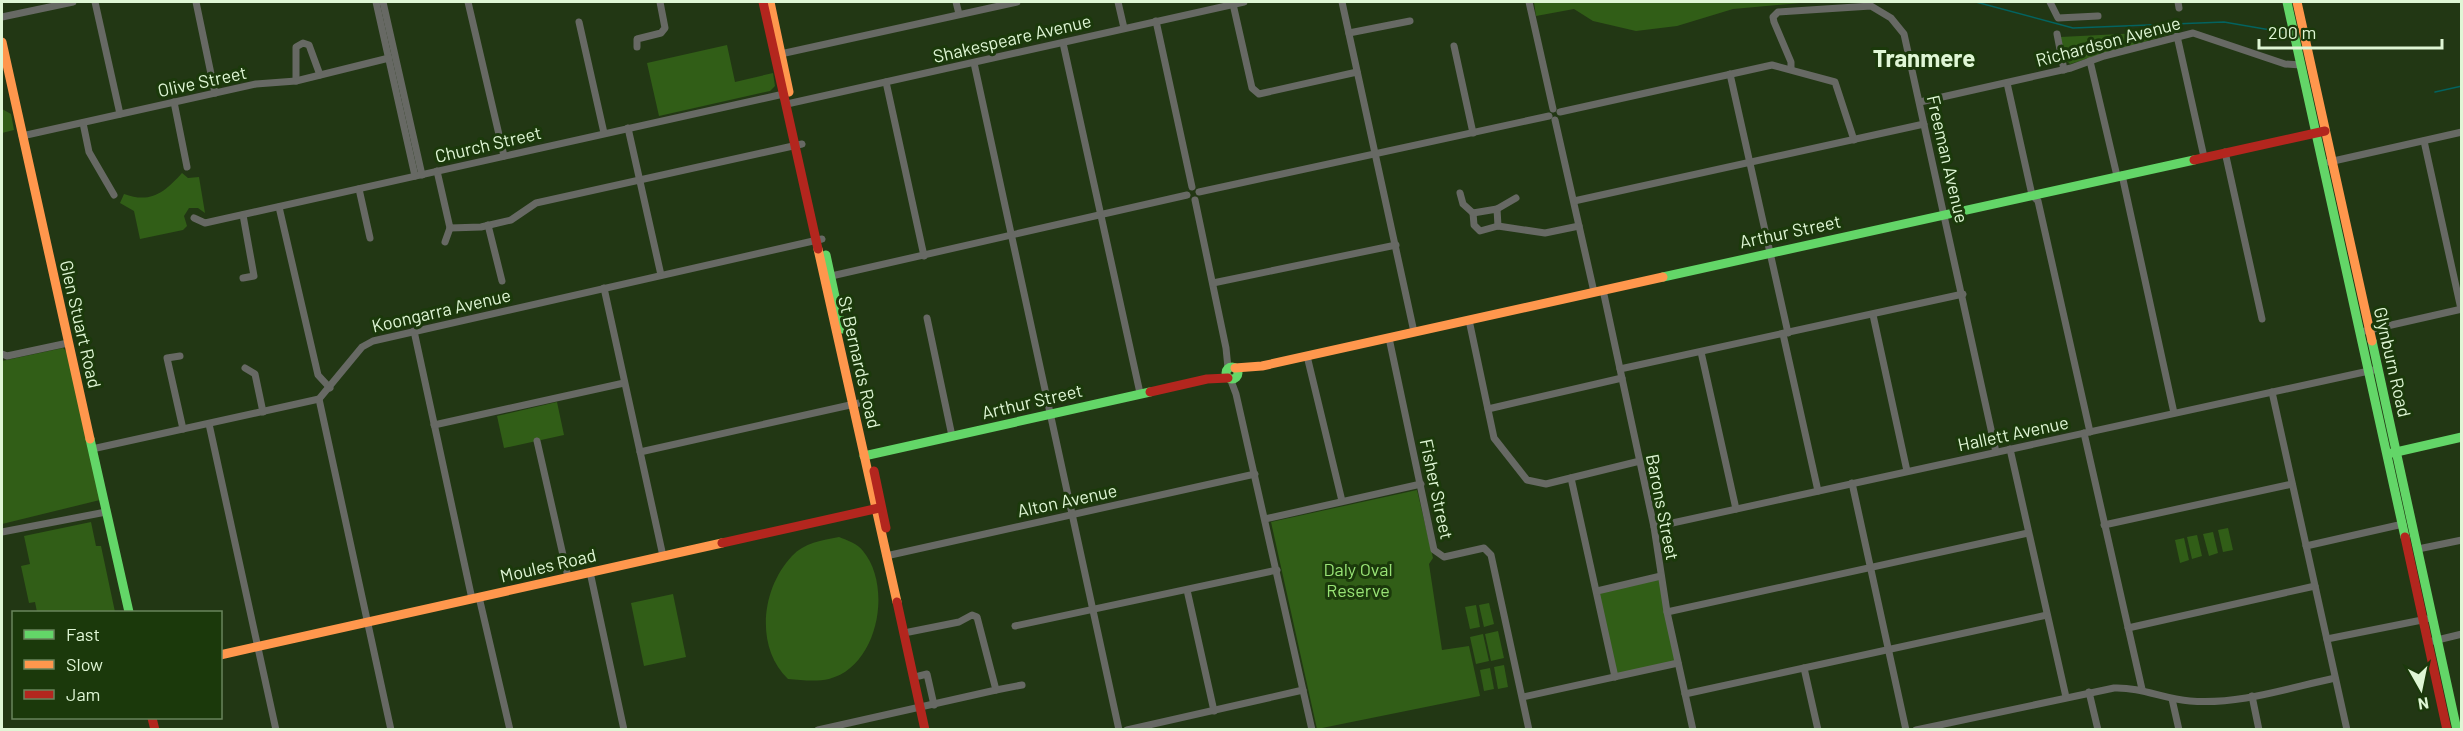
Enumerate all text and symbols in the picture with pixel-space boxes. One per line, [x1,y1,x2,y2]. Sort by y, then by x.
street label: Shakespeare Avenue [931,9,1093,67]
street label: Richardson Avenue [2033,11,2183,71]
scale bar [2259,12,2442,50]
text: 200 m [2268,21,2316,43]
district label: Tranmere [1873,43,1975,72]
street label: Olive Street [155,61,249,101]
street label: Freeman Avenue [1923,93,1973,225]
street label: Church Street [433,121,543,167]
street label: Arthur Street [1737,210,1843,252]
street label: Glen Stuart Road [56,258,106,390]
street label: Koongarra Avenue [369,283,513,337]
street label: St Bernards Road [834,294,886,430]
street label: Glynburn Road [2370,305,2416,419]
street label: Arthur Street [979,379,1085,423]
street label: Hallett Avenue [1956,411,2070,455]
street label: Fisher Street [1416,437,1458,541]
street label: Barons Street [1642,452,1684,562]
street label: Alton Avenue [1015,479,1119,521]
street label: Moules Road [498,543,598,587]
park label: Daly Oval Reserve [1323,558,1393,601]
legend [12,611,222,719]
text: Fast [66,623,100,645]
text: Slow [66,653,103,675]
north arrow [2391,659,2451,719]
text: Jam [66,683,100,705]
text: N [2417,694,2430,715]

